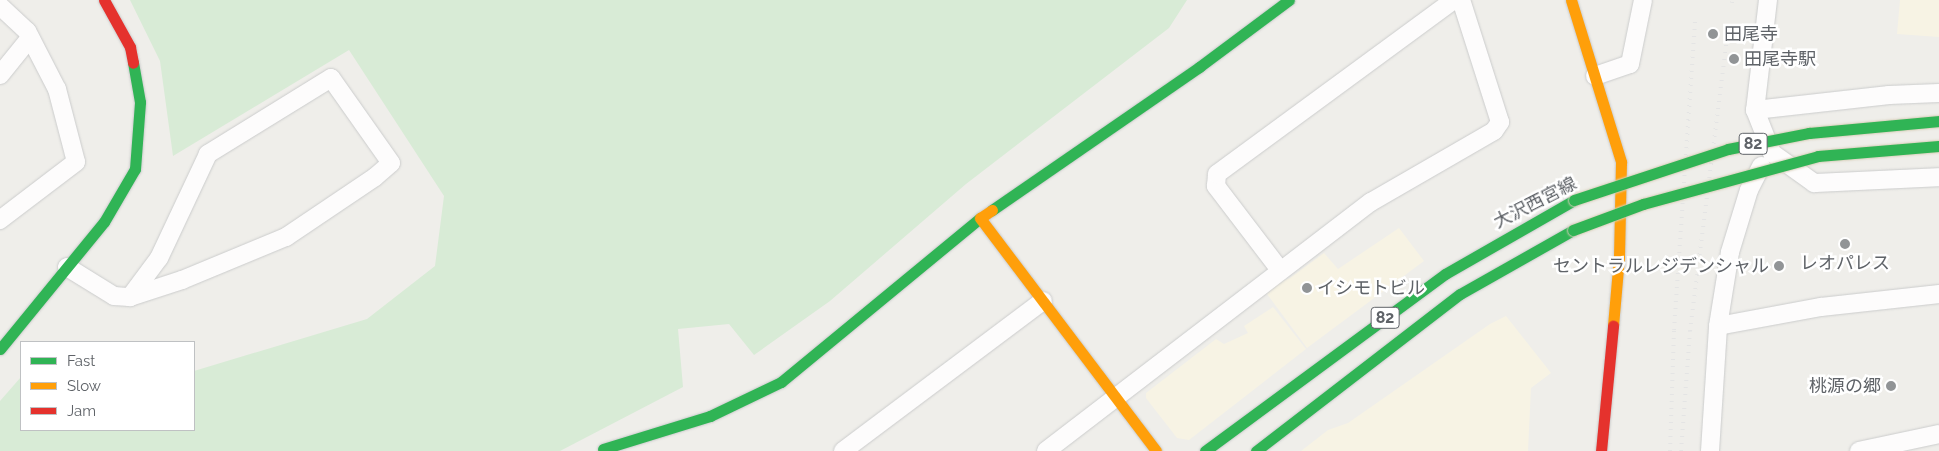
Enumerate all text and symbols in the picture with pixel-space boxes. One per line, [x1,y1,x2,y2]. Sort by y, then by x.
place label: 田尾寺 [1724,23,1778,45]
marker: 田尾寺 [1706,27,1720,41]
place label: 田尾寺駅 [1744,48,1816,70]
marker: 田尾寺駅 [1728,53,1740,65]
road number: 82 [1738,130,1768,158]
street label: 大沢西宮線 [1490,173,1580,233]
marker: レオパレス [1839,238,1851,250]
place label: レオパレス [1800,252,1890,274]
place label: セントラルレジデンシャル [1553,255,1769,277]
marker: セントラルレジデンシャル [1773,260,1785,272]
place label: イシモトビル [1317,277,1425,299]
marker: イシモトビル [1301,282,1313,294]
road number: 82 [1370,304,1400,332]
legend [20,341,195,431]
text: Fast [67,352,95,370]
place label: 桃源の郷 [1809,375,1881,397]
text: Slow [67,377,101,395]
marker: 桃源の郷 [1885,380,1897,392]
text: Jam [67,402,96,420]

